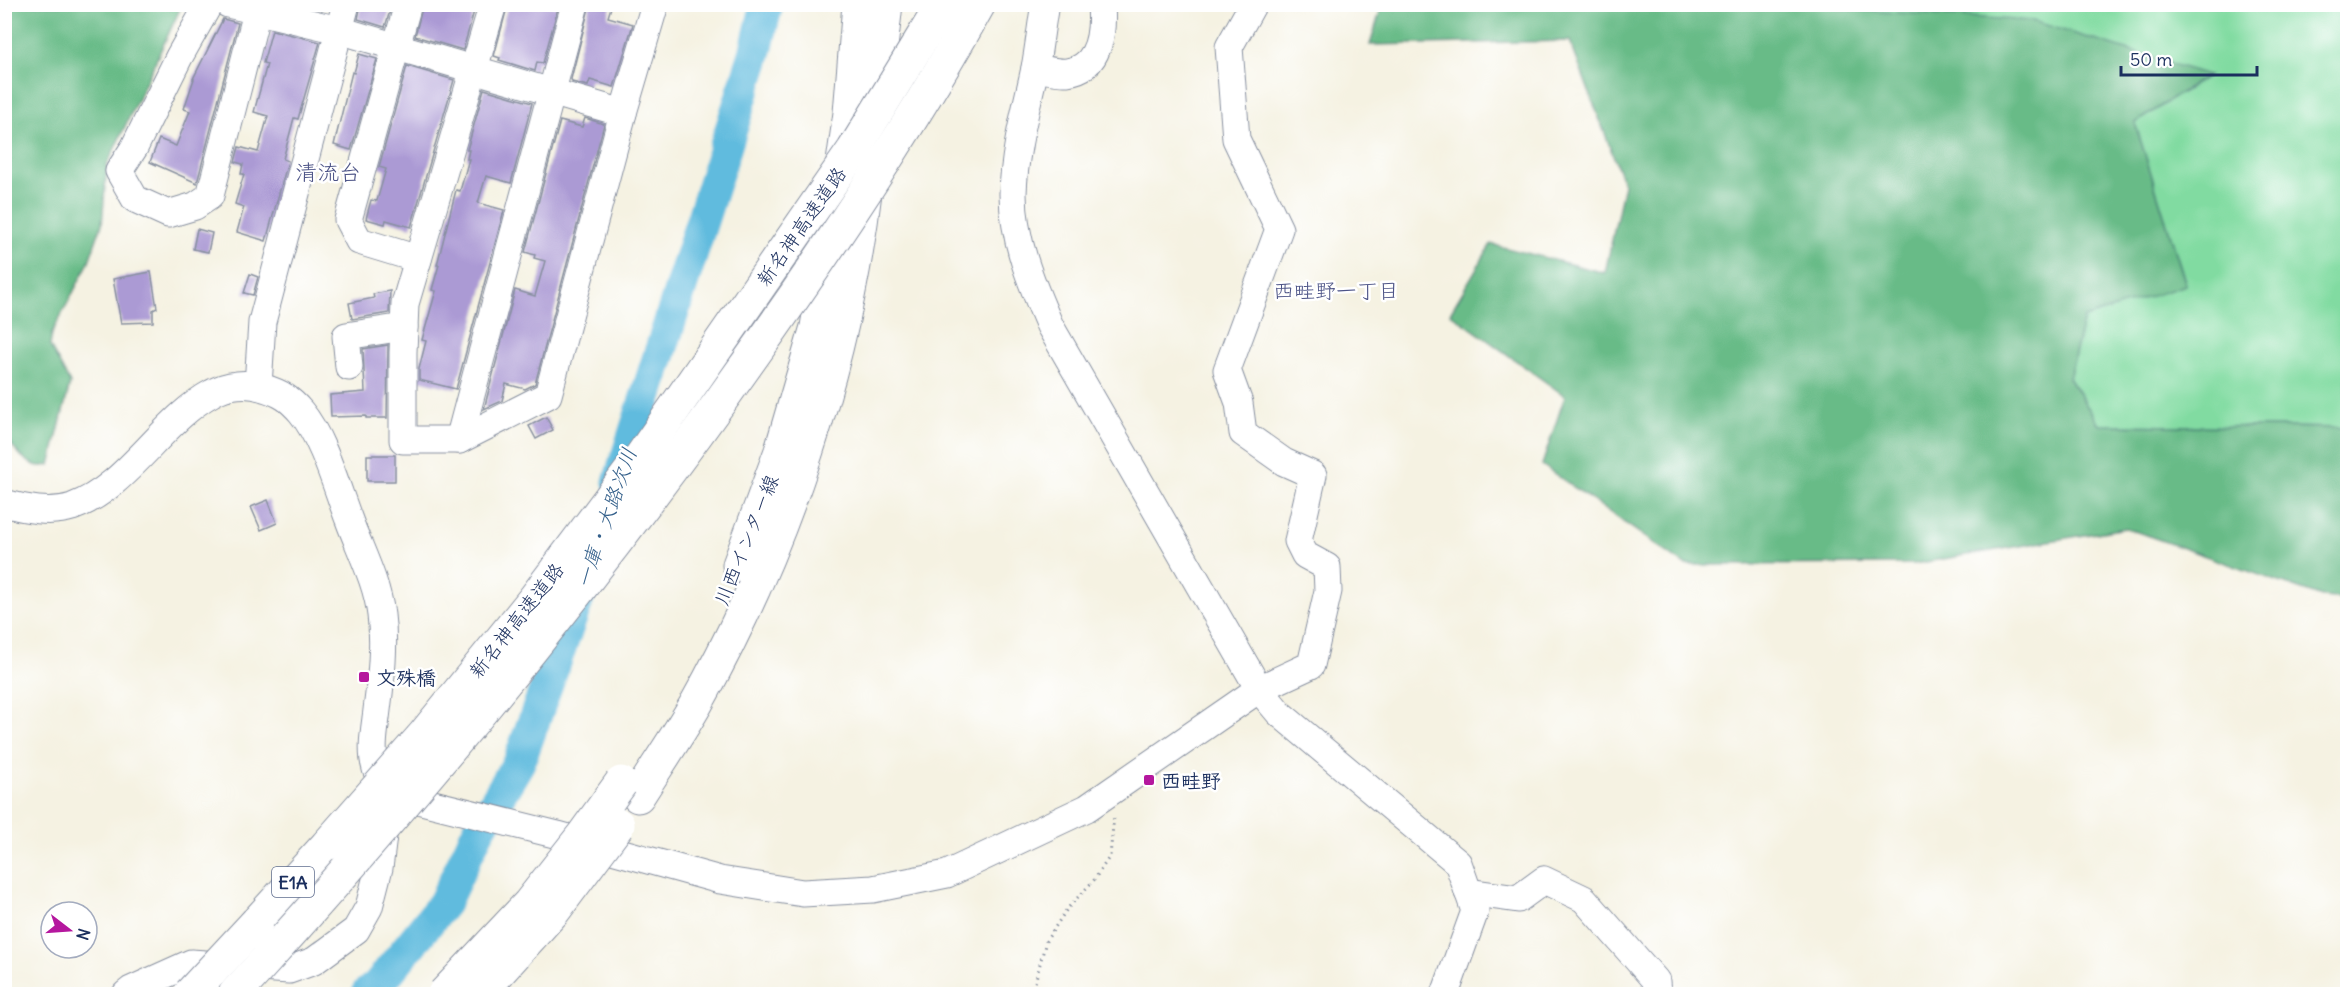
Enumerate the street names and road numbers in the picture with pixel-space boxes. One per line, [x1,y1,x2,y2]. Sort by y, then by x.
street label: 新名神高速道路 [751,161,851,291]
street label: 川西インター線 [708,471,784,609]
street label: 新名神高速道路 [463,557,569,683]
road number: E1A [272,867,314,897]

